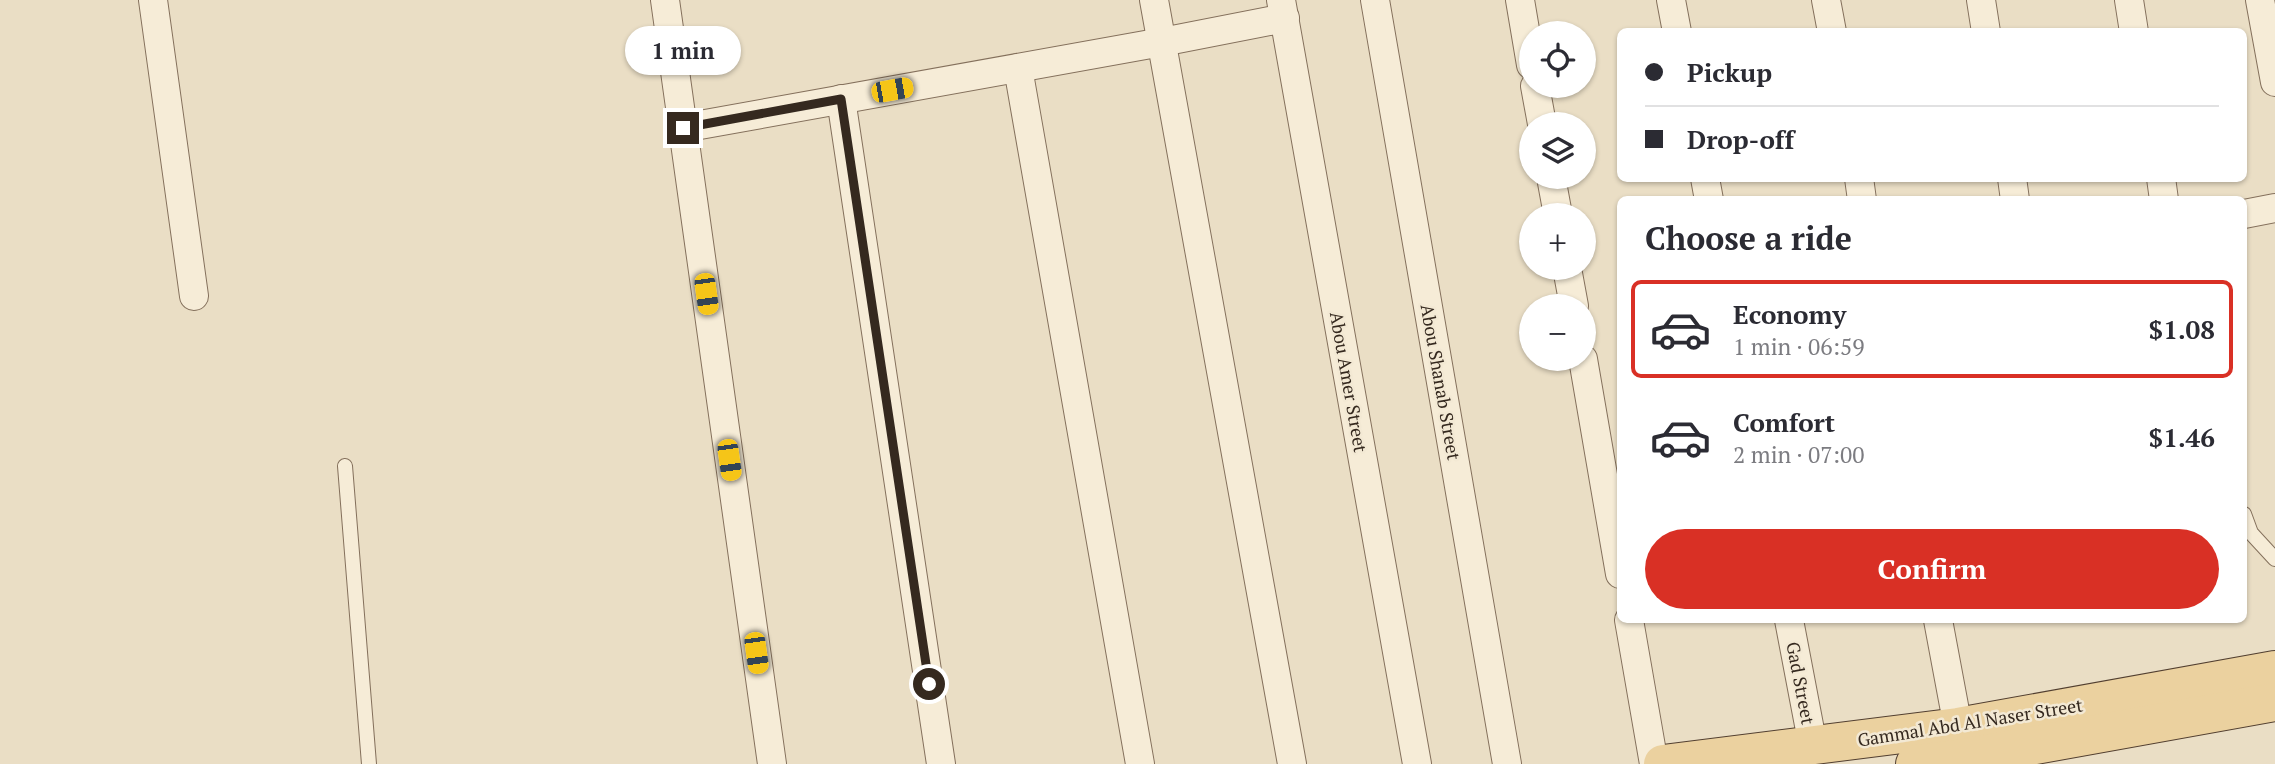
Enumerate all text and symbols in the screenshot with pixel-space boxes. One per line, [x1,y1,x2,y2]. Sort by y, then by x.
map controls [1519,21,1596,371]
button: locate [1519,21,1596,98]
callout: 1 min [625,26,741,76]
text: 1 min [652,35,714,66]
text: Pickup [1687,55,1772,89]
car [870,76,915,104]
route end [667,112,699,144]
button: layers [1519,112,1596,189]
text: Drop-off [1687,122,1794,156]
button: + [1519,203,1596,280]
text: Choose a ride [1645,217,1852,259]
car [693,272,720,316]
button: − [1519,294,1596,371]
text: Economy [1733,297,1846,331]
icon: car [1649,298,1712,361]
street label: Abou Shanab Street [1415,302,1467,462]
street label: Abou Amer Street [1325,310,1373,455]
text: $1.08 [2149,312,2215,346]
text: 1 min · 06:59 [1733,331,1865,362]
text: Comfort [1733,405,1835,439]
icon: car [1649,406,1712,469]
text: $1.46 [2149,420,2215,454]
car [716,438,743,482]
text: 2 min · 07:00 [1733,439,1865,470]
button: Confirm [1645,529,2219,609]
car [743,631,770,675]
street label: Gad Street [1781,640,1821,727]
route start [913,668,945,700]
street label: Gammal Abd Al Naser Street [1856,692,2085,752]

